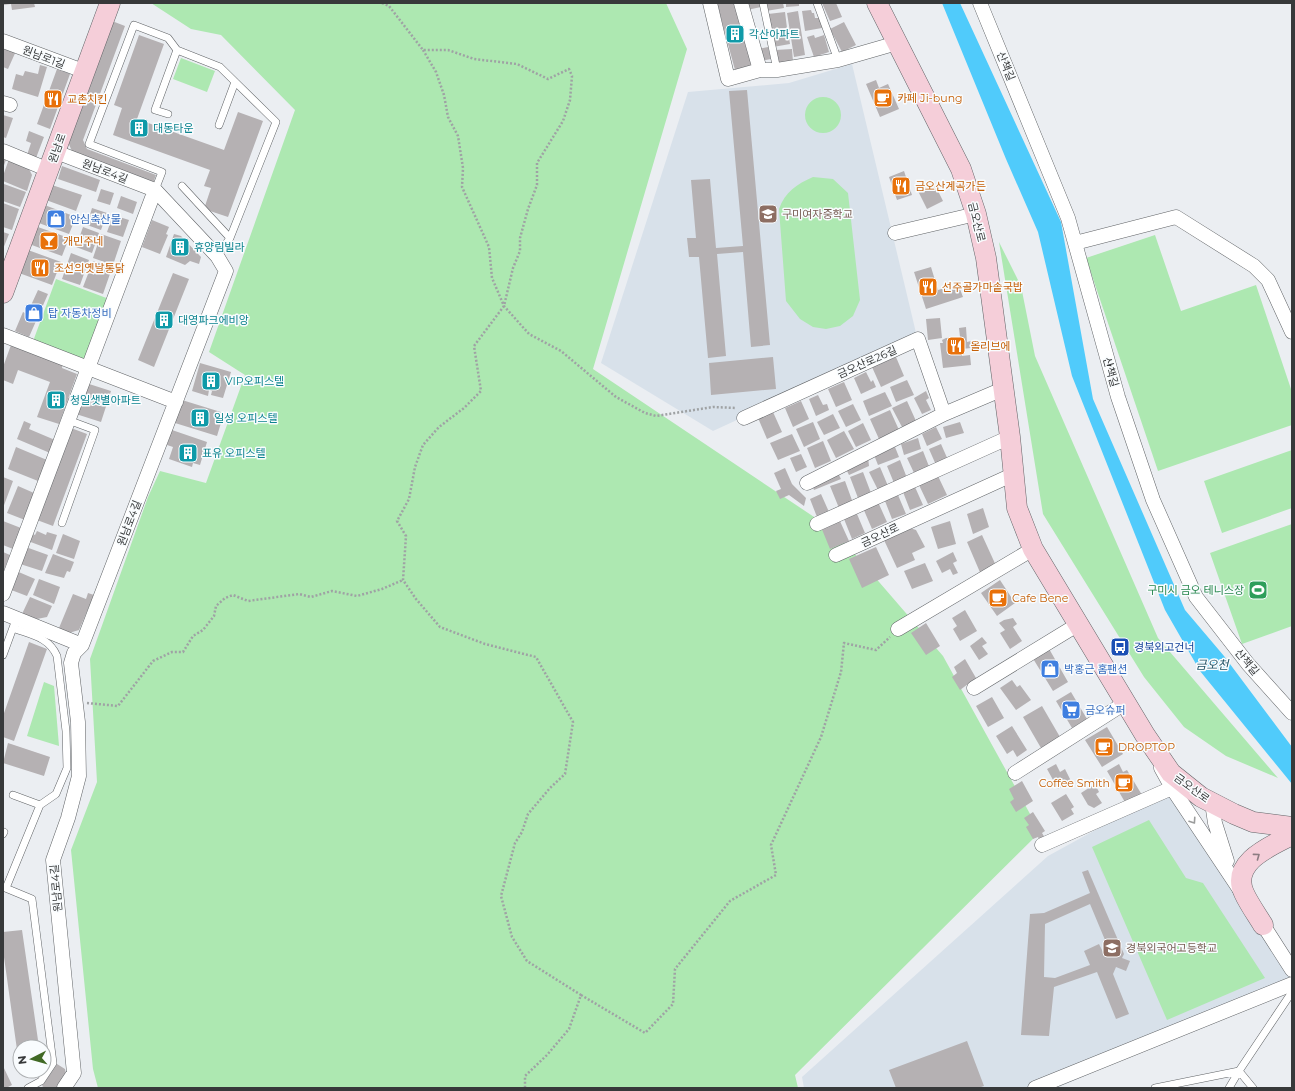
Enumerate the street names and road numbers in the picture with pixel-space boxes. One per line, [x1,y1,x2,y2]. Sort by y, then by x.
street label: 원남로1길 [21,42,67,72]
street label: 산책길 [994,49,1018,83]
street label: 원남로 [45,131,69,165]
street label: 원남로4길 [80,156,130,186]
street label: 금오산로 [965,201,989,243]
street label: 금오산로26길 [835,343,899,381]
street label: 산책길 [1100,355,1122,389]
street label: 원남로4길 [114,498,144,548]
street label: 금오산로 [859,520,901,550]
street label: 산책길 [1232,646,1262,678]
street label: 금오산로 [1172,770,1212,806]
street label: 원남로4길 [47,864,65,912]

